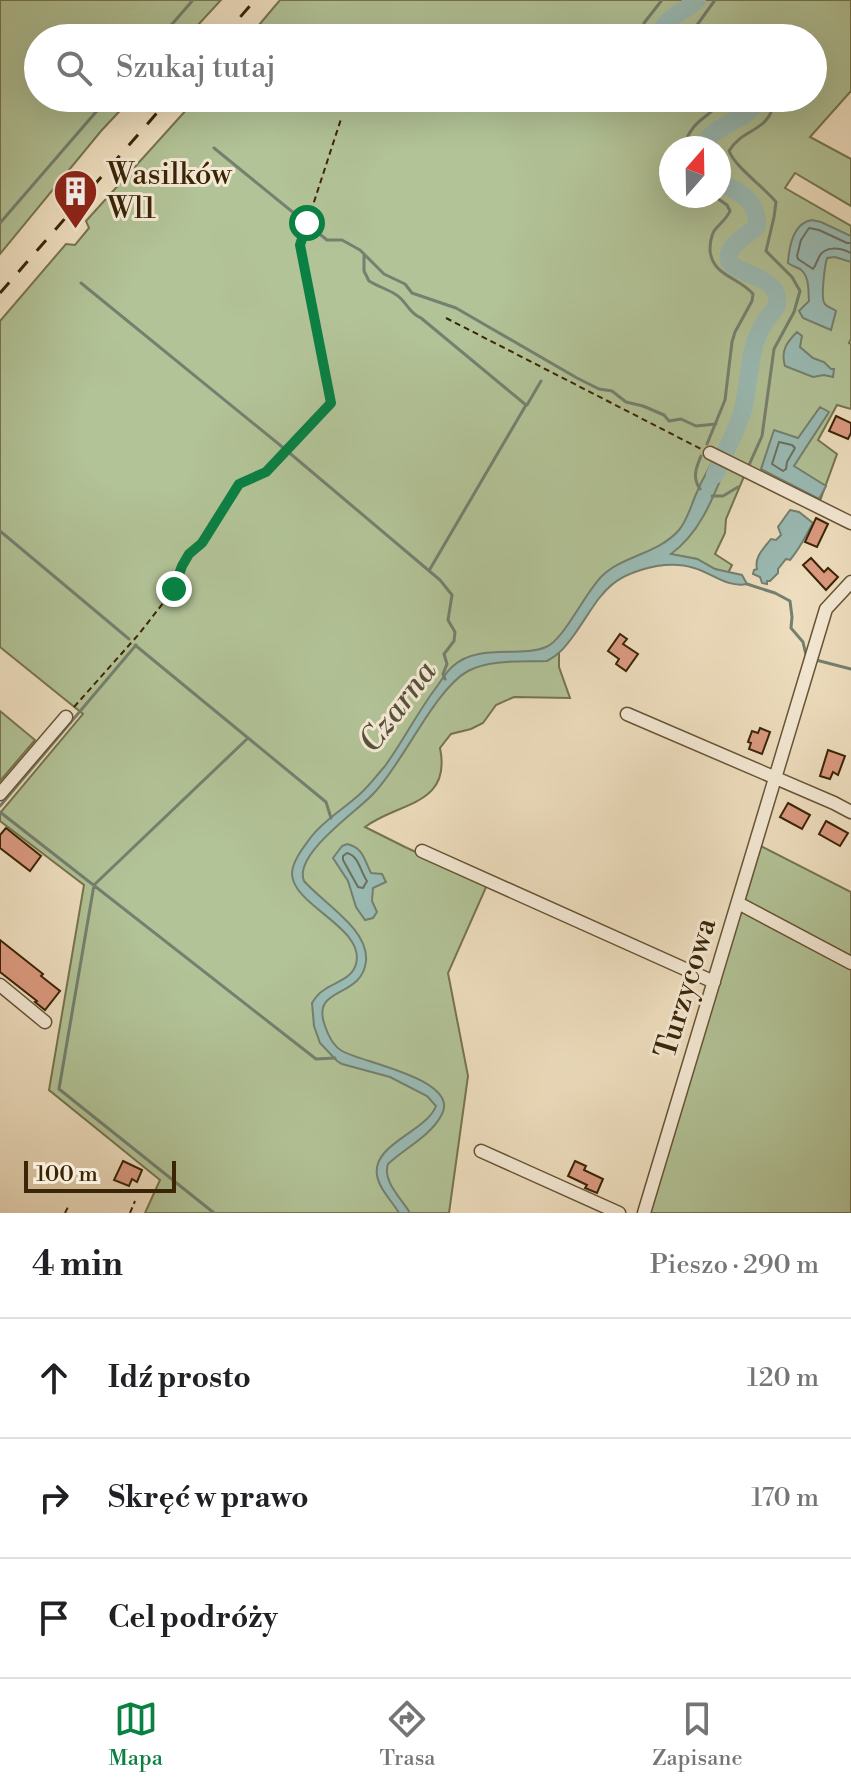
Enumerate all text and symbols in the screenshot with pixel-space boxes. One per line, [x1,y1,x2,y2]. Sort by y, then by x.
search box [24,24,827,112]
icon: search [52,46,96,90]
text: Szukaj tutaj [116,49,276,87]
north arrow [659,136,731,208]
place label: Wasilków Wl1 [106,156,233,228]
building icon: Wasilków Wl1 [52,167,100,230]
route start [289,205,325,241]
route end [156,571,192,607]
water label: Czarna [350,652,445,761]
street label: Turzycowa [647,913,725,1063]
scale bar [24,1157,176,1193]
text: 100 m [36,1161,98,1188]
text: 4 min [32,1244,123,1286]
text: Pieszo · 290 m [650,1249,819,1281]
icon: ahead [32,1356,76,1400]
text: Idź prosto [108,1359,251,1397]
text: 120 m [747,1362,819,1394]
icon: right [32,1476,76,1520]
text: Skręć w prawo [108,1479,309,1517]
text: 170 m [751,1482,819,1514]
icon: arrive [32,1596,76,1640]
text: Cel podróży [108,1599,278,1637]
tab: Mapa [108,1697,163,1772]
tab: Trasa [380,1697,435,1772]
tab: Zapisane [652,1697,743,1772]

